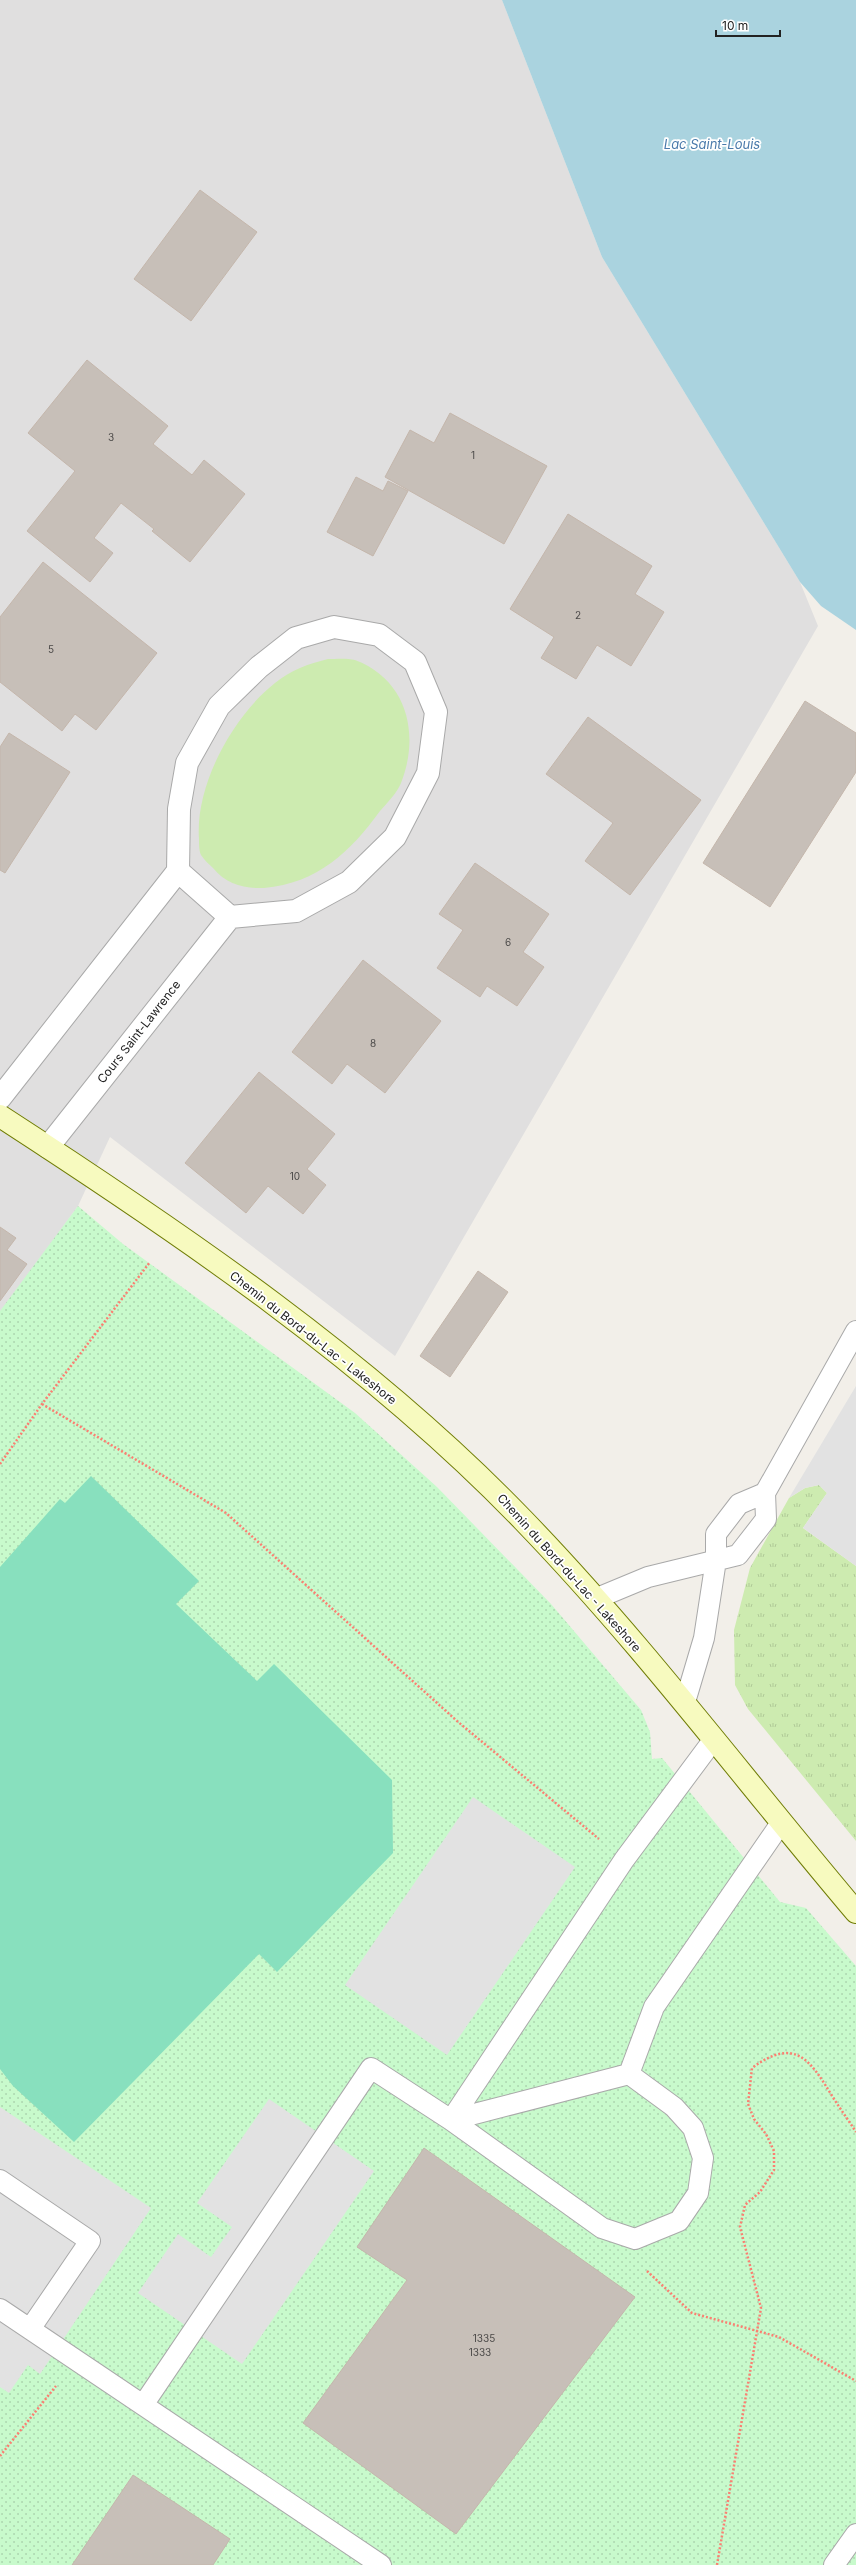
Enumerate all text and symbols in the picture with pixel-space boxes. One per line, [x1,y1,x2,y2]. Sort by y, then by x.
scale bar [716,12,780,38]
text: 10 m [722,18,748,33]
water label: Lac Saint-Louis [664,136,760,152]
house number: 3 [108,431,114,443]
house number: 1 [471,449,475,461]
house number: 2 [575,609,581,621]
house number: 5 [48,643,54,655]
house number: 6 [505,936,511,948]
street label: Cours Saint-Lawrence [94,977,183,1086]
house number: 8 [370,1037,376,1049]
house number: 10 [290,1170,300,1182]
street label: Chemin du Bord-du-Lac - Lakeshore [227,1268,400,1407]
street label: Chemin du Bord-du-Lac - Lakeshore [494,1490,644,1655]
house number: 1335 [473,2332,495,2344]
house number: 1333 [469,2346,491,2358]

